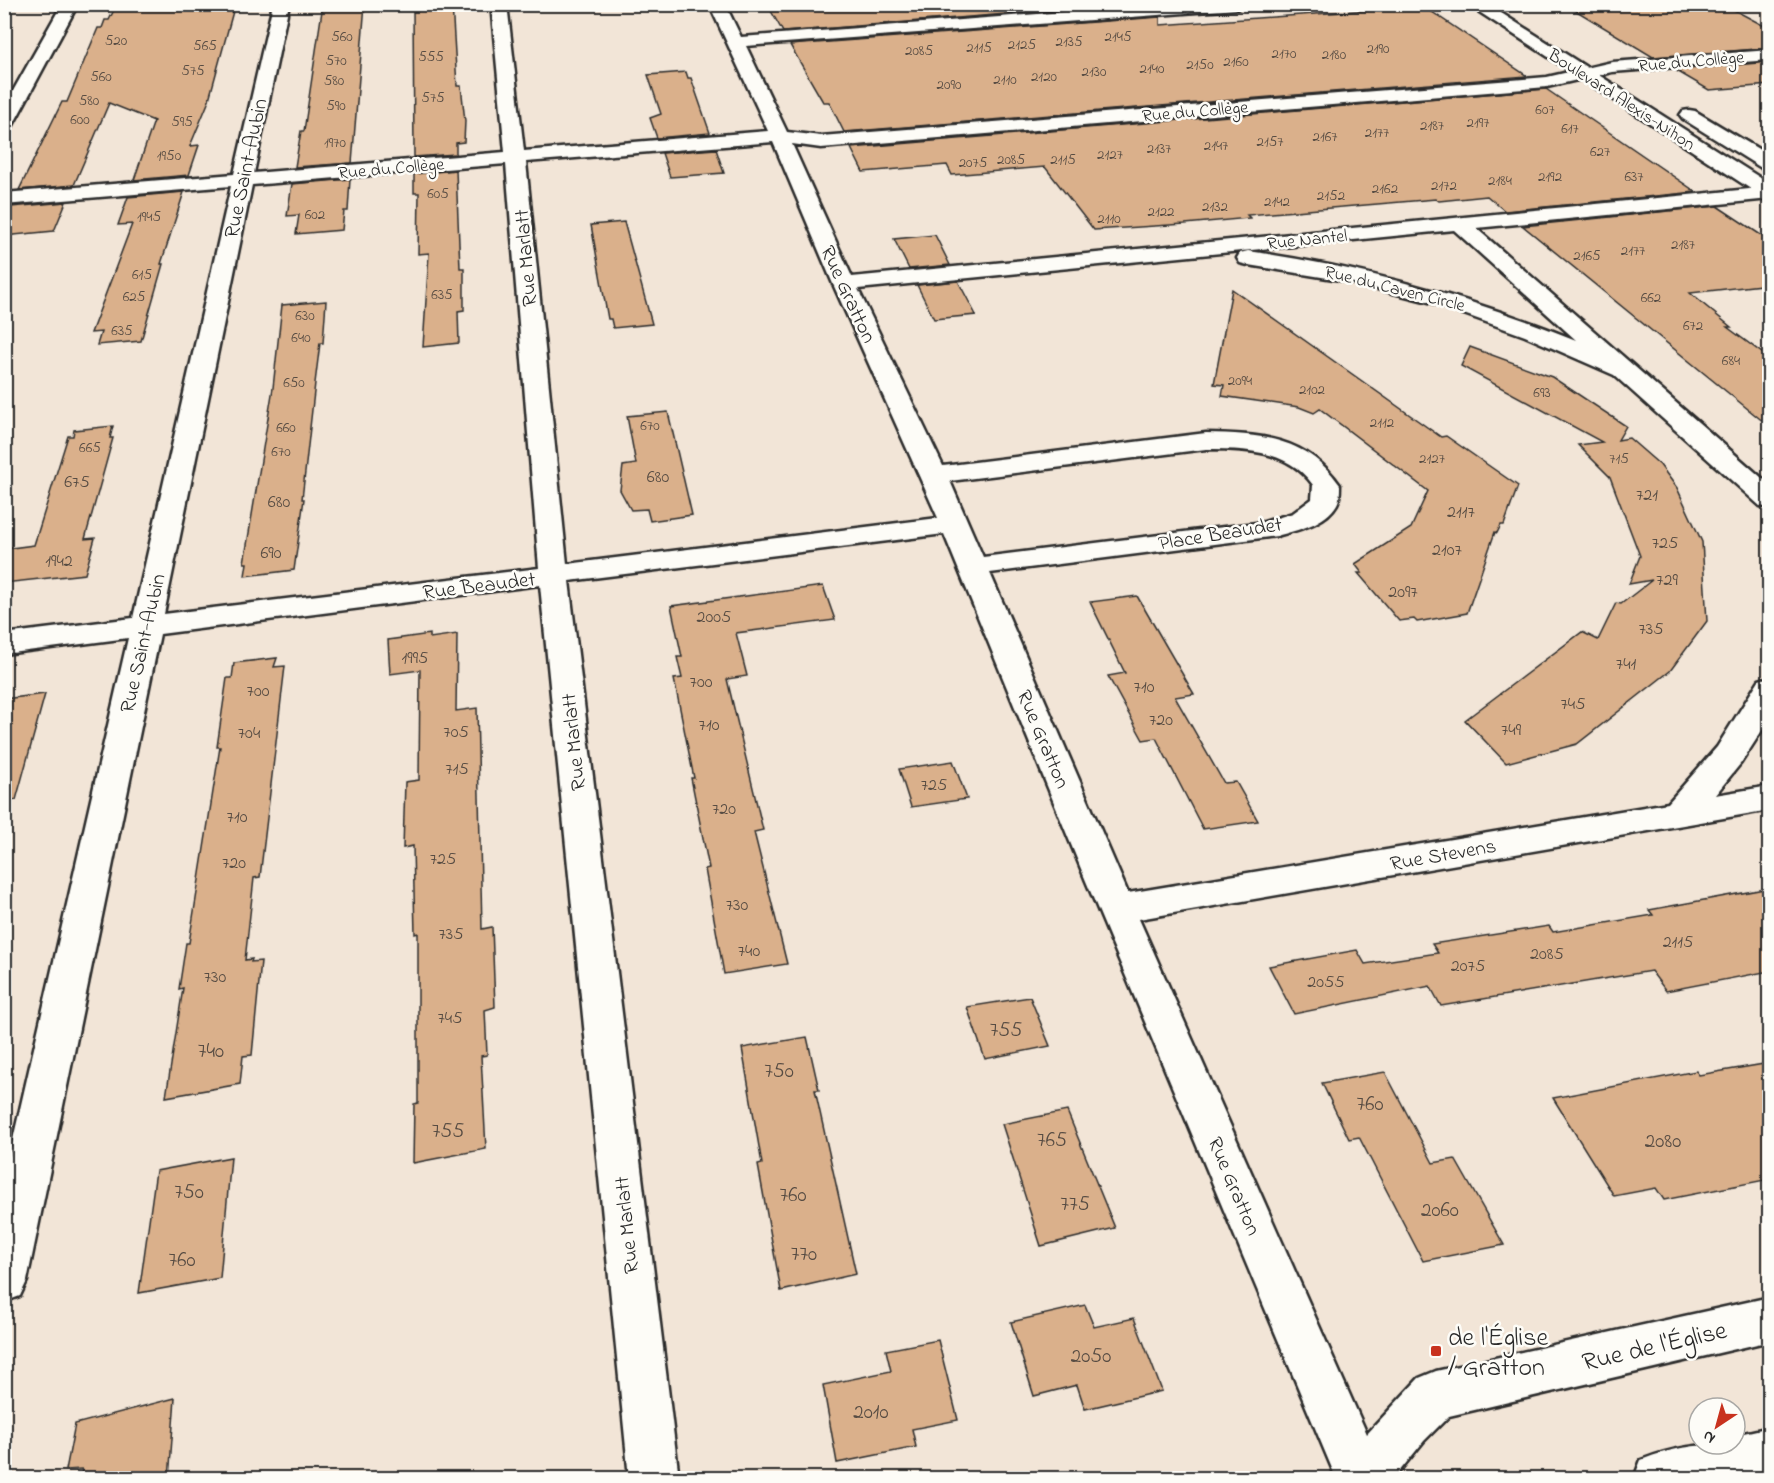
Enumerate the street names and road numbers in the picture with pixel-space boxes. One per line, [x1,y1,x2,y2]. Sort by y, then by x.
street label: Boulevard Alexis-Nihon [1541,43,1700,158]
street label: Rue du Collège [1637,45,1746,82]
street label: Rue du Collège [1141,95,1250,132]
street label: Rue Saint-Aubin [217,96,276,241]
street label: Rue du Collège [337,152,446,189]
street label: Rue Marlatt [508,208,546,308]
street label: Rue Nantel [1266,224,1349,258]
street label: Rue Gratton [811,241,883,349]
street label: Rue du Caven Circle [1322,260,1468,320]
street label: Place Beaudet [1156,510,1284,560]
street label: Rue Beaudet [421,565,537,609]
street label: Rue Saint-Aubin [113,571,175,716]
street label: Rue Gratton [1008,686,1076,794]
street label: Rue Marlatt [555,692,595,792]
street label: Rue Stevens [1388,832,1499,880]
street label: Rue Gratton [1199,1133,1267,1241]
street label: Rue Marlatt [608,1175,648,1275]
street label: Rue de l'Église [1579,1313,1731,1383]

